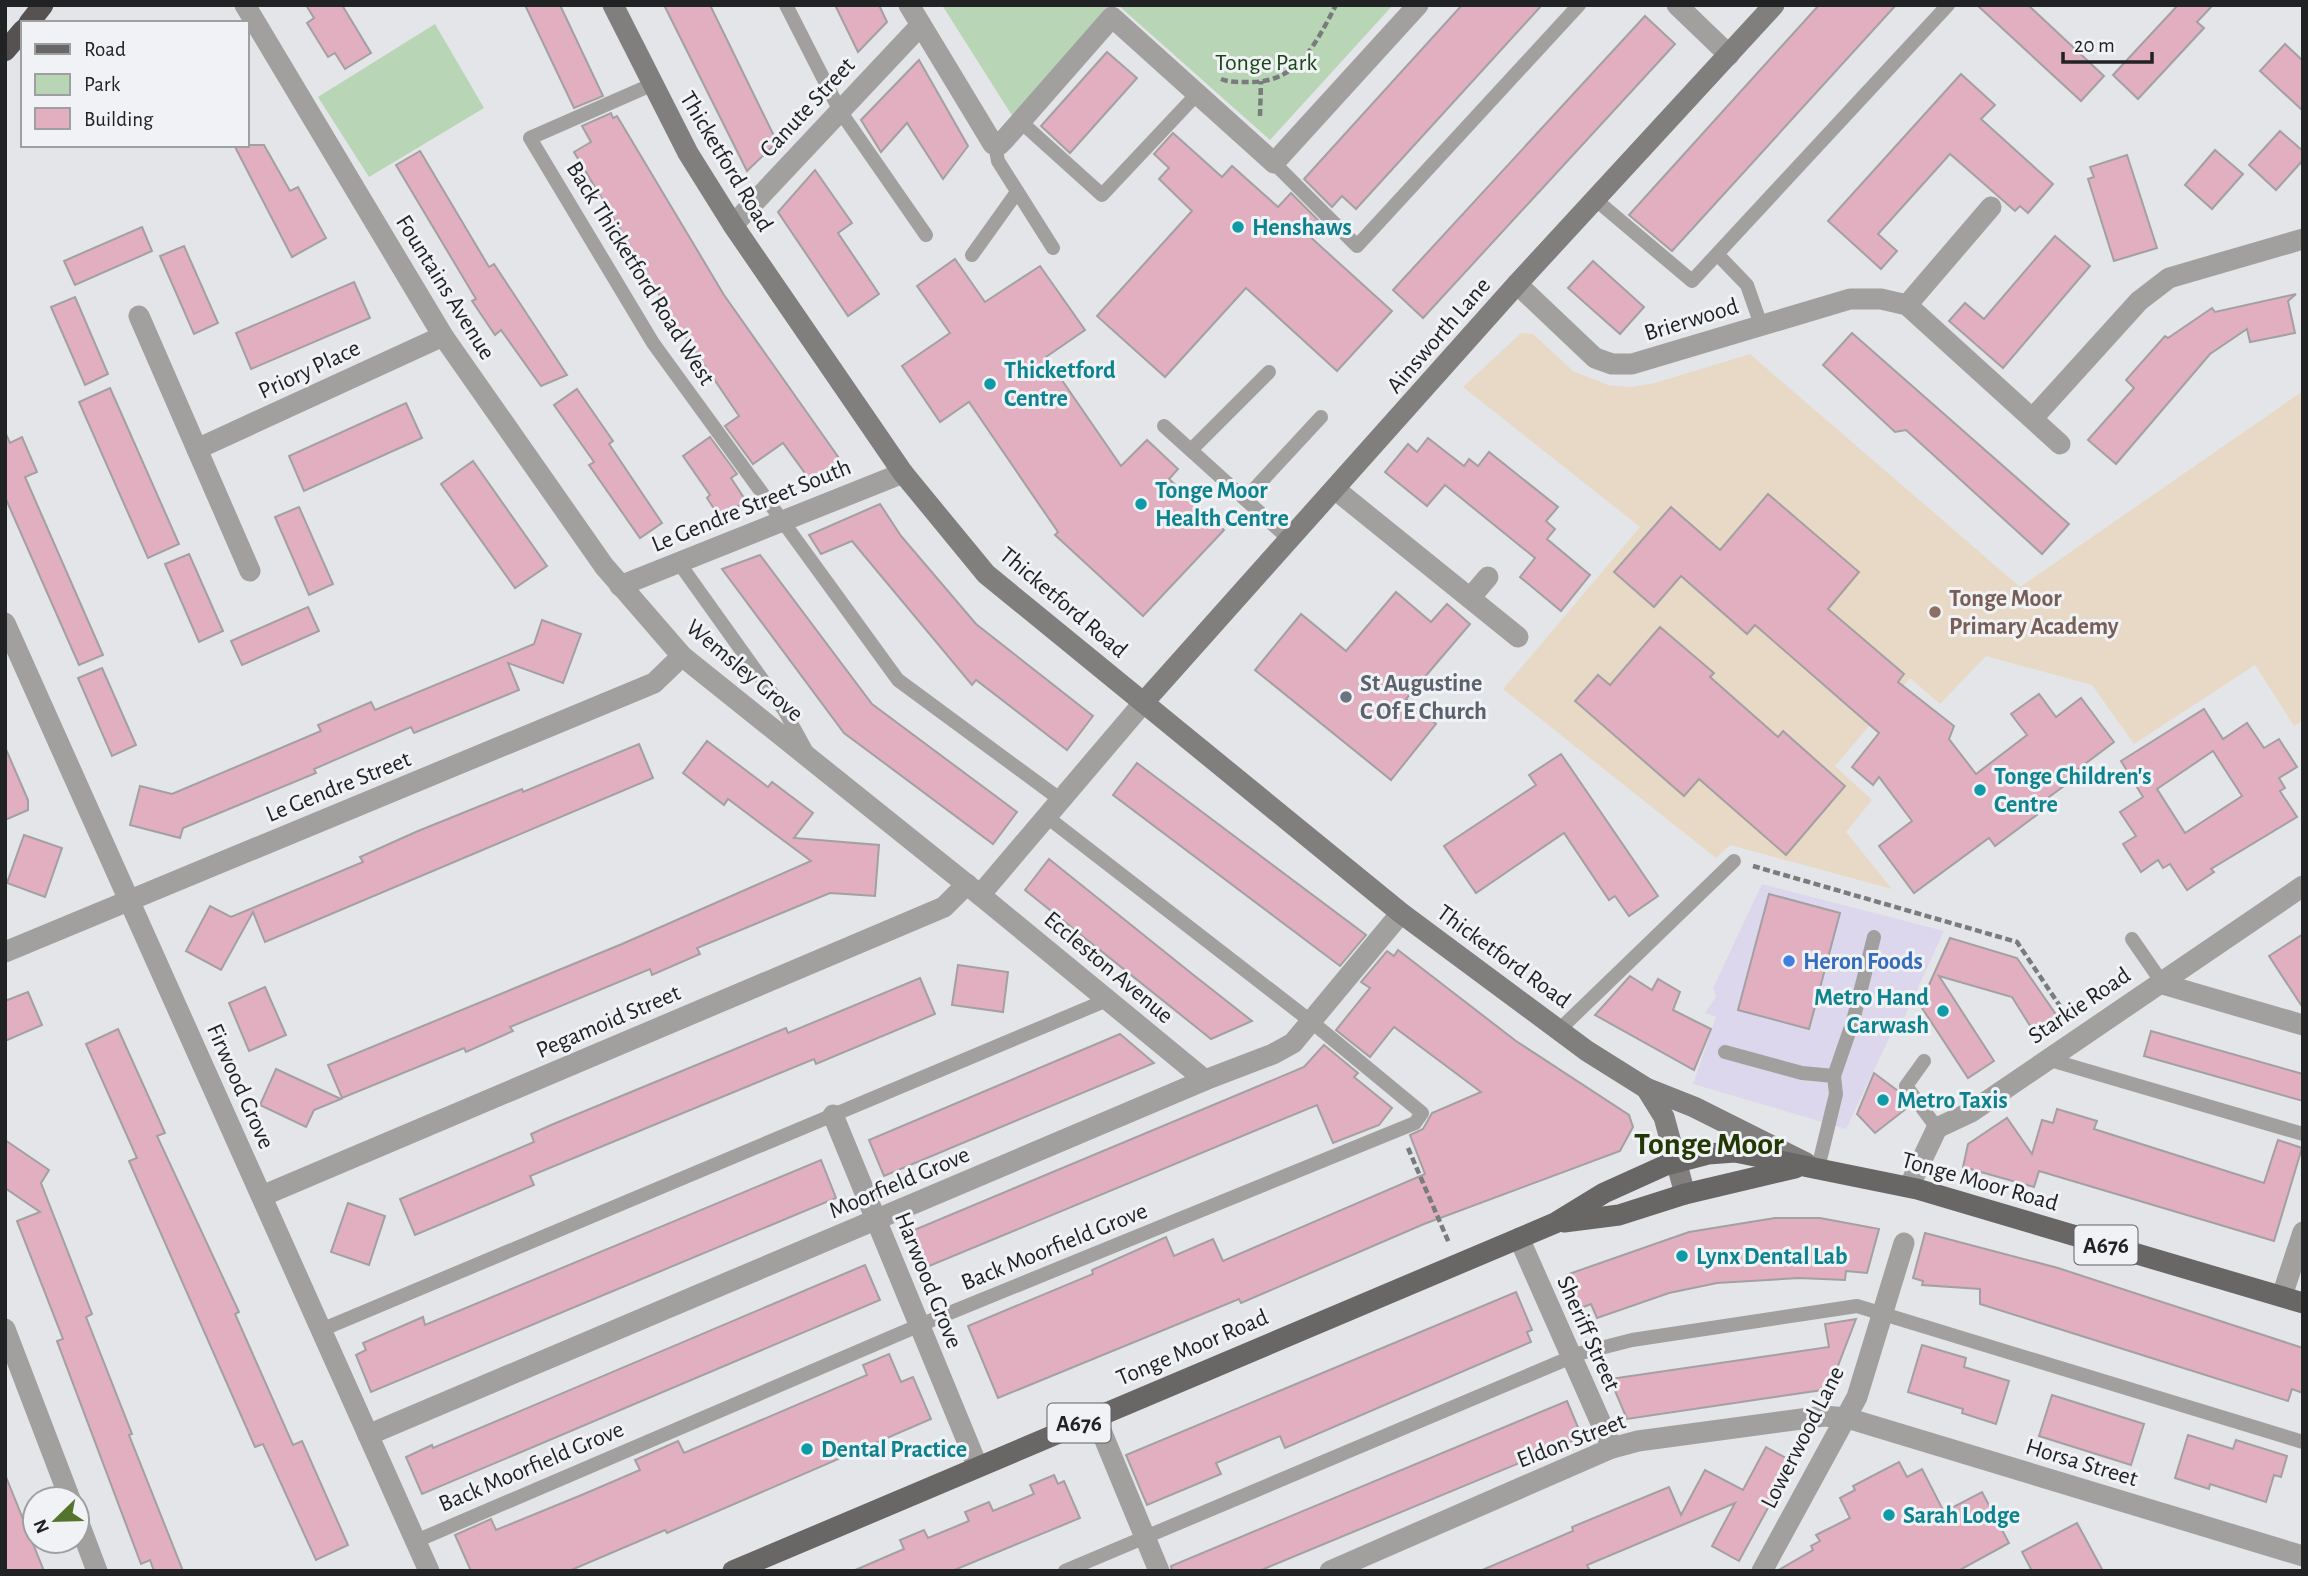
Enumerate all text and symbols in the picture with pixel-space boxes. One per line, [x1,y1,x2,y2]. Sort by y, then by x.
legend [21,21,248,147]
scale bar [2063,21,2152,65]
text: 20 m [2074,35,2115,56]
text: Road [84,39,126,60]
park label: Tonge Park [1215,51,1317,75]
street label: Canute Street [756,53,860,162]
text: Park [84,74,121,95]
street label: Thicketford Road [675,87,777,236]
text: Building [84,109,154,130]
street label: Back Thicketford Road West [561,158,719,390]
street label: Fountains Avenue [391,211,499,364]
place label: Henshaws [1252,216,1352,240]
marker: Henshaws [1230,219,1246,235]
street label: Ainsworth Lane [1382,273,1495,398]
street label: Brierwood [1641,294,1741,346]
street label: Priory Place [255,336,364,404]
place label: Thicketford Centre [1004,359,1116,411]
marker: Thicketford Centre [982,376,998,392]
street label: Le Gendre Street South [648,455,854,557]
place label: Tonge Moor Health Centre [1155,479,1289,531]
marker: Tonge Moor Health Centre [1133,496,1149,512]
street label: Thicketford Road [995,543,1132,663]
place label: Tonge Moor Primary Academy [1949,587,2119,639]
marker: Tonge Moor Primary Academy [1927,604,1943,620]
street label: Wemsley Grove [681,615,807,726]
place label: St Augustine C Of E Church [1360,672,1487,724]
marker: St Augustine C Of E Church [1338,689,1354,705]
street label: Le Gendre Street [263,747,414,827]
place label: Tonge Children's Centre [1994,765,2151,817]
marker: Tonge Children's Centre [1972,782,1988,798]
street label: Thicketford Road [1432,900,1575,1013]
street label: Eccleston Avenue [1039,907,1178,1029]
place label: Heron Foods [1803,950,1923,974]
marker: Heron Foods [1781,953,1797,969]
street label: Starkie Road [2024,963,2135,1049]
street label: Pegamoid Street [533,981,684,1063]
place label: Metro Hand Carwash [1814,986,1929,1038]
marker: Metro Hand Carwash [1935,1003,1951,1019]
street label: Firwood Grove [202,1020,278,1153]
place label: Metro Taxis [1897,1089,2008,1113]
marker: Metro Taxis [1875,1092,1891,1108]
district label: Tonge Moor [1634,1128,1784,1160]
street label: Moorfield Grove [826,1143,973,1223]
street label: Tonge Moor Road [1899,1148,2061,1216]
street label: Back Moorfield Grove [958,1199,1151,1295]
street label: Harwood Grove [890,1209,966,1352]
road number: A676 [2074,1226,2138,1264]
place label: Lynx Dental Lab [1696,1245,1848,1269]
marker: Lynx Dental Lab [1674,1248,1690,1264]
street label: Sheriff Street [1552,1272,1624,1395]
street label: Tonge Moor Road [1113,1305,1272,1391]
street label: Lowerwood Lane [1757,1362,1849,1512]
road number: A676 [1048,1404,1110,1442]
street label: Eldon Street [1514,1409,1629,1473]
street label: Back Moorfield Grove [435,1417,627,1517]
street label: Horsa Street [2023,1435,2141,1491]
place label: Dental Practice [821,1438,967,1462]
marker: Dental Practice [799,1441,815,1457]
north arrow [21,1485,91,1555]
place label: Sarah Lodge [1903,1504,2020,1528]
marker: Sarah Lodge [1881,1507,1897,1523]
text: N [30,1516,53,1536]

